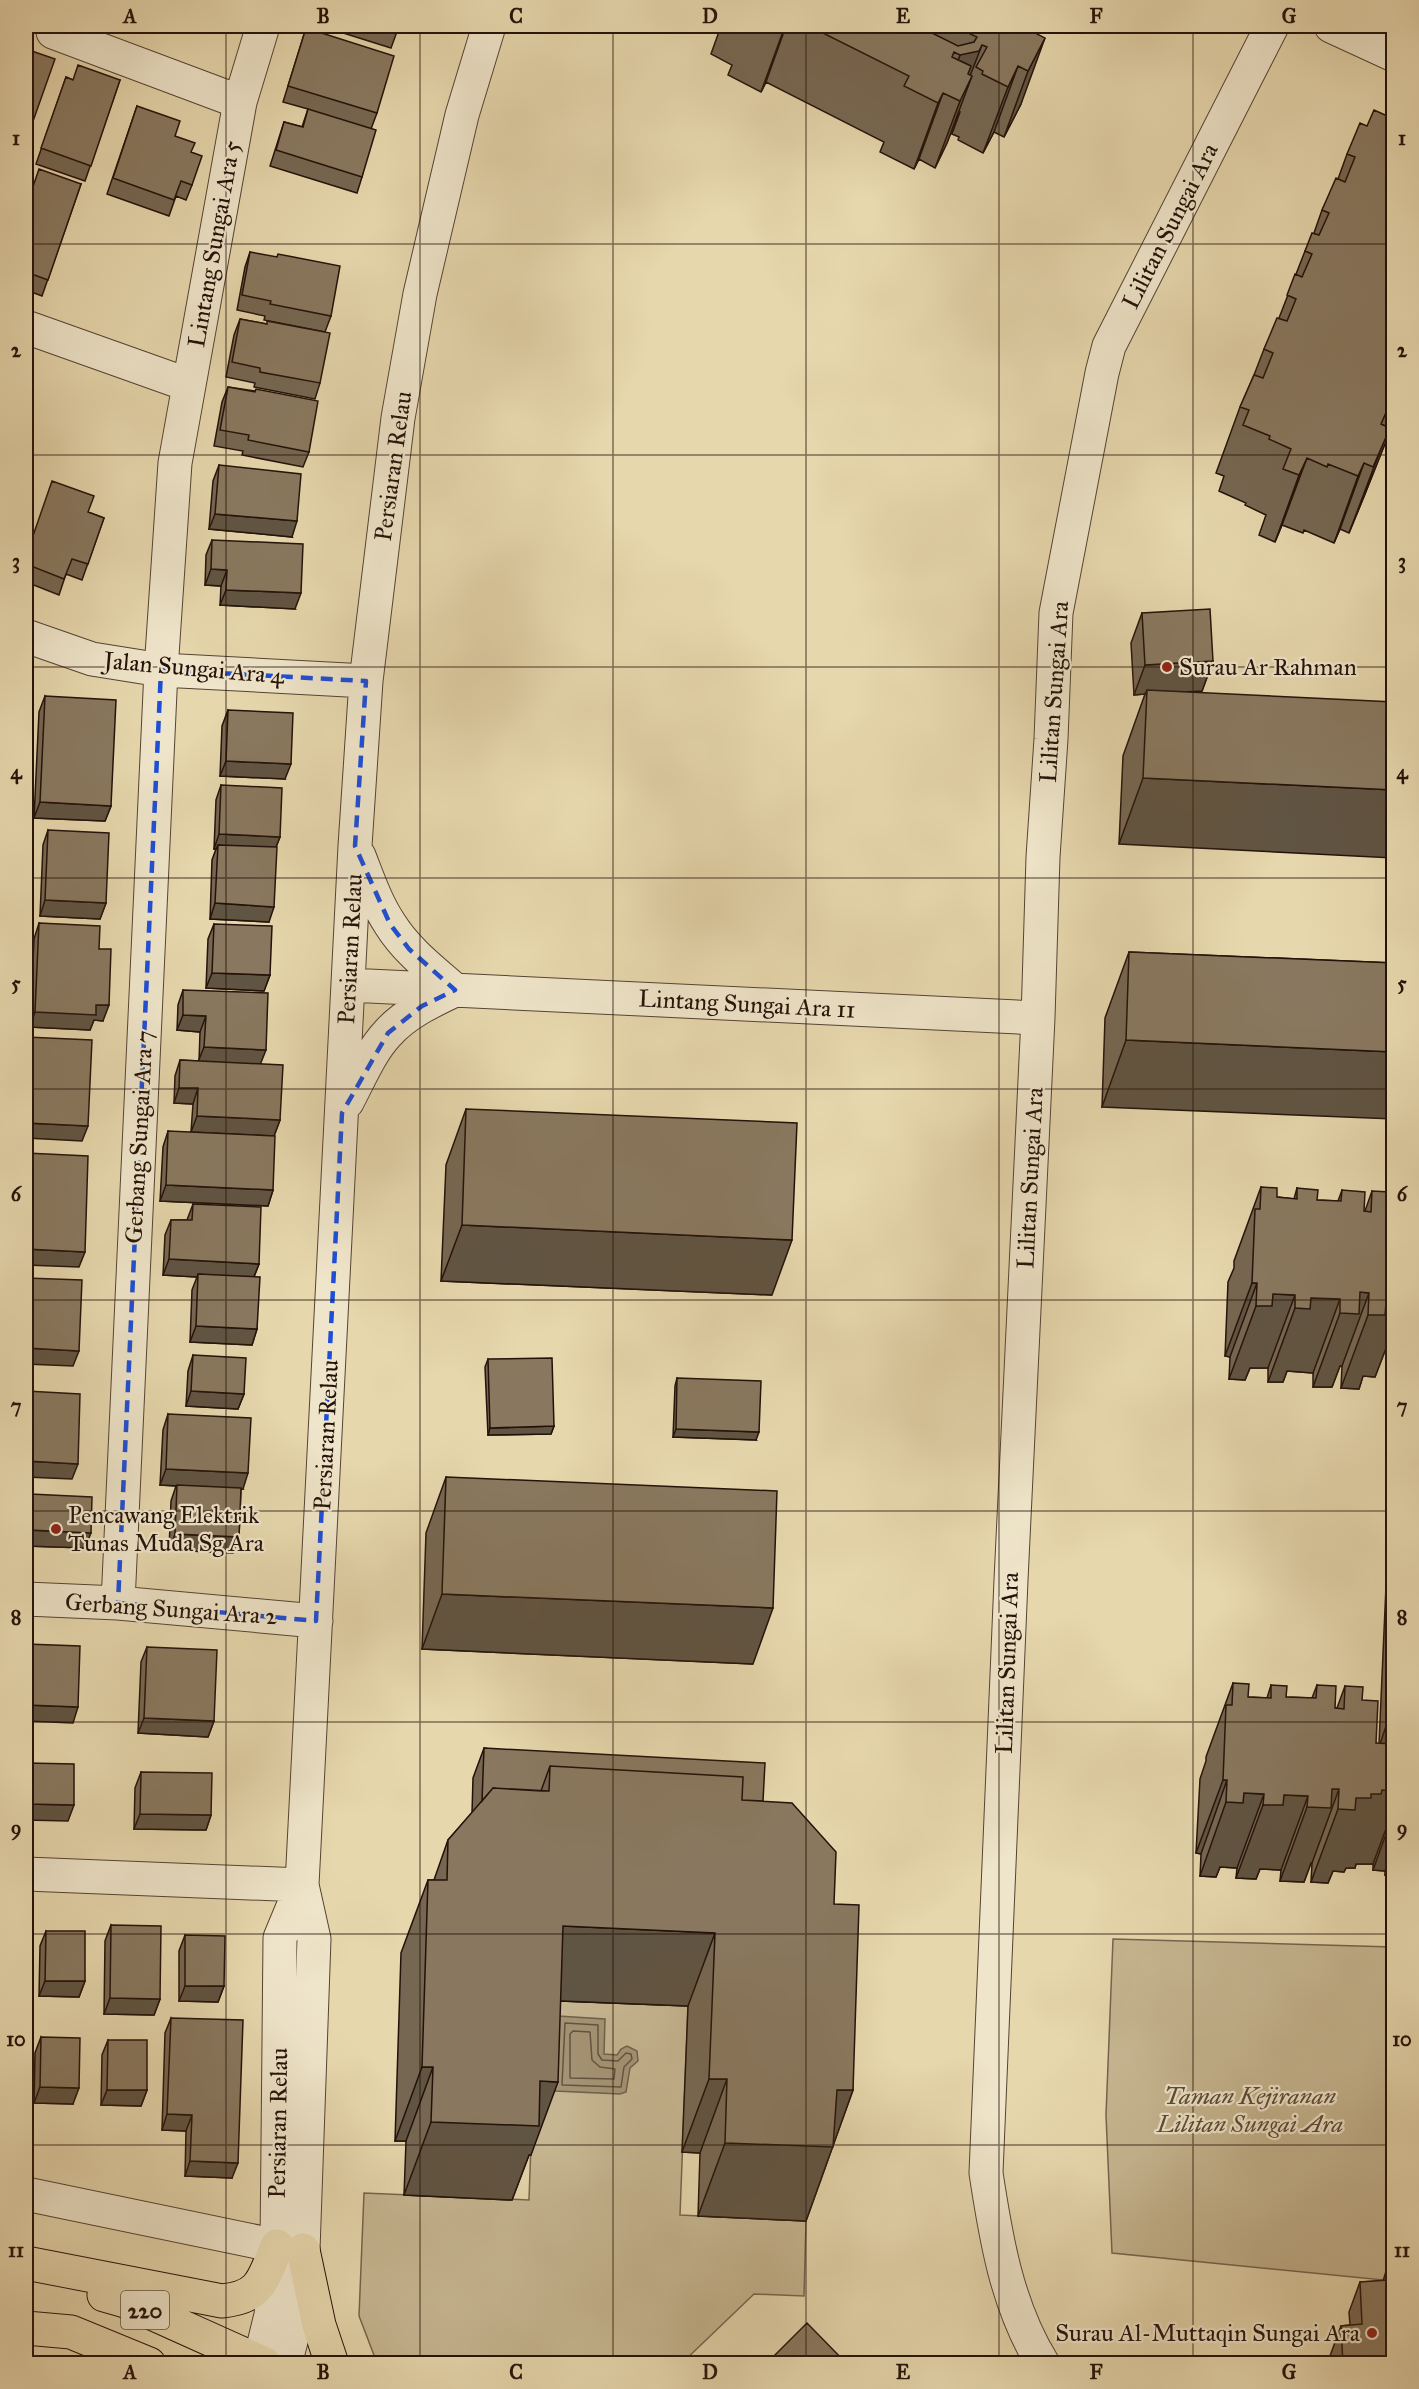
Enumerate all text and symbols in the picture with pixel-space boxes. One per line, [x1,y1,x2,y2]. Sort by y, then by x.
text: A [121,4,137,28]
text: B [316,4,330,28]
text: C [509,4,523,28]
text: D [702,4,718,28]
text: E [896,4,911,28]
text: F [1089,4,1103,28]
text: G [1282,4,1297,28]
text: 1 [12,126,20,150]
text: 1 [1398,126,1406,150]
street label: Lilitan Sungai Ara [1115,137,1225,314]
street label: Lintang Sungai Ara 5 [181,138,247,350]
text: 2 [11,338,22,362]
text: 2 [1397,338,1408,362]
street label: Persiaran Relau [368,389,418,543]
text: 3 [12,549,20,574]
text: 3 [1398,549,1406,574]
street label: Lilitan Sungai Ara [1033,599,1075,784]
street label: Jalan Sungai Ara 4 [100,645,286,691]
place label: Surau Ar Rahman [1179,652,1357,682]
marker: Surau Ar Rahman [1160,660,1174,674]
text: 4 [10,760,22,785]
text: 4 [1396,760,1408,785]
street label: Persiaran Relau [331,873,369,1025]
text: 5 [11,971,21,995]
text: 5 [1397,971,1407,995]
street label: Lintang Sungai Ara 11 [638,983,856,1025]
street label: Gerbang Sungai Ara 7 [118,1030,160,1244]
street label: Lilitan Sungai Ara [1010,1085,1050,1270]
text: 6 [11,1182,23,1206]
text: 6 [1397,1182,1409,1206]
street label: Persiaran Relau [307,1359,345,1511]
text: 7 [11,1394,22,1418]
text: 7 [1397,1394,1408,1418]
place label: Pencawang Elektrik Tunas Muda Sg Ara [68,1500,265,1558]
marker: Pencawang Elektrik Tunas Muda Sg Ara [49,1522,63,1536]
street label: Lilitan Sungai Ara [989,1571,1025,1754]
street label: Gerbang Sungai Ara 2 [64,1587,278,1631]
text: 8 [11,1605,21,1629]
text: 8 [1397,1605,1407,1629]
text: 9 [11,1816,21,1841]
text: 9 [1397,1816,1407,1841]
text: 10 [6,2027,26,2051]
text: 10 [1392,2027,1412,2051]
street label: Persiaran Relau [262,2047,294,2199]
park label: Taman Kejiranan Lilitan Sungai Ara [1156,2081,1343,2139]
text: 11 [8,2238,24,2262]
text: 11 [1394,2238,1410,2262]
road number: 220 [121,2291,169,2329]
place label: Surau Al-Muttaqin Sungai Ara [1055,2318,1361,2348]
marker: Surau Al-Muttaqin Sungai Ara [1365,2326,1379,2340]
text: A [121,2360,137,2384]
text: B [316,2360,330,2384]
text: C [509,2360,523,2384]
text: D [702,2360,718,2384]
text: E [896,2360,911,2384]
text: F [1089,2360,1103,2384]
text: G [1282,2360,1297,2384]

